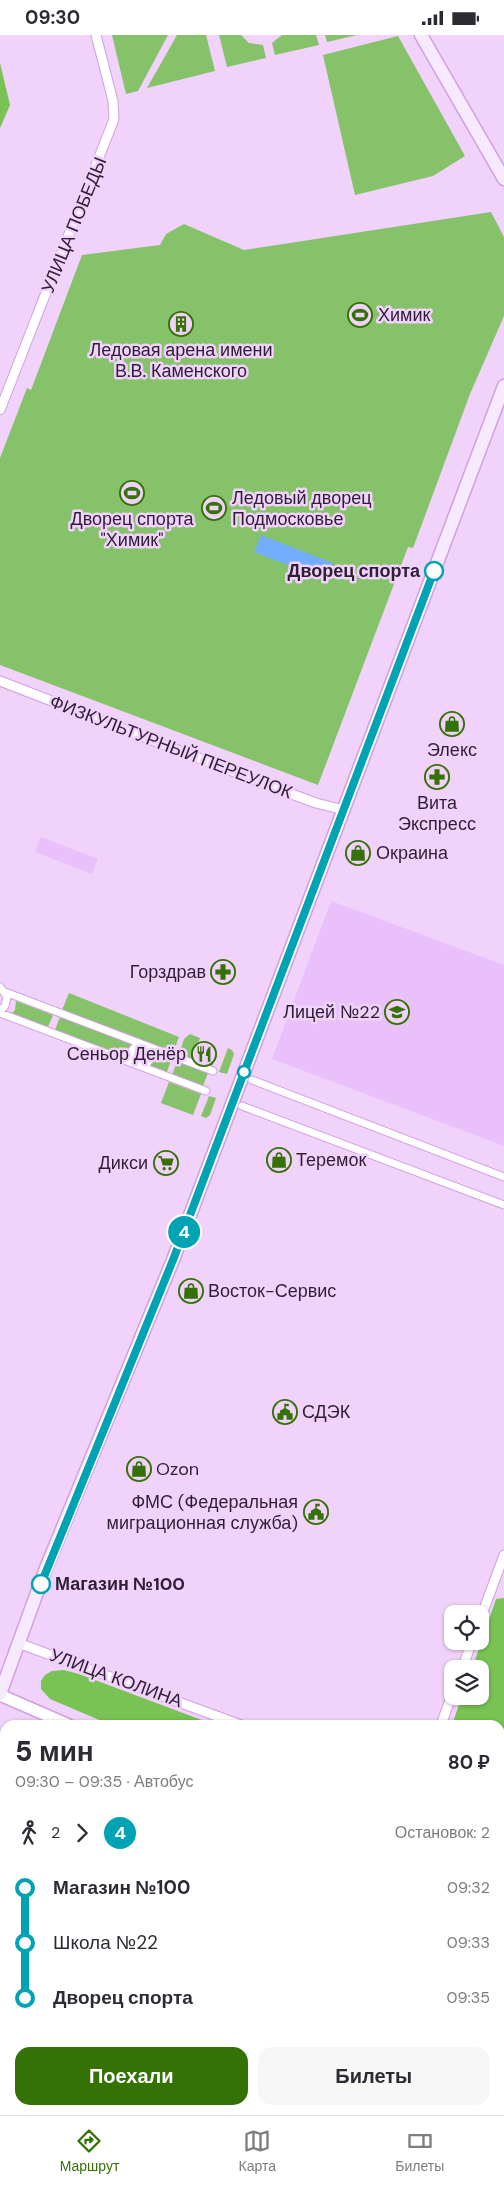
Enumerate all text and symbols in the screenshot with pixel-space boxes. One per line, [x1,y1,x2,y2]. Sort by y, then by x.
text: 09:30 [25,5,80,30]
street label: УЛИЦА ПОБЕДЫ [36,153,112,297]
sports icon: Химик [347,302,373,328]
place label: Химик [378,303,430,327]
building icon: Ледовая арена имени В.В. Каменского [168,311,194,337]
place label: Ледовая арена имени В.В. Каменского [89,338,273,383]
sports icon: Дворец спорта "Химик" [119,480,145,506]
place label: Ледовый дворец Подмосковье [232,486,372,531]
sports icon: Ледовый дворец Подмосковье [201,495,227,521]
place label: Дворец спорта "Химик" [70,507,195,552]
place label: Дворец спорта [288,559,421,583]
marker: Дворец спорта [424,561,444,581]
street label: ФИЗКУЛЬТУРНЫЙ ПЕРЕУЛОК [46,690,296,805]
shop icon: Элекс [439,711,465,737]
place label: Элекс [427,738,477,762]
pharmacy icon: Вита Экспресс [424,764,450,790]
place label: Вита Экспресс [398,791,476,836]
shop icon: Окраина [345,840,371,866]
place label: Окраина [376,841,449,865]
pharmacy icon: Горздрав [210,959,236,985]
place label: Горздрав [130,960,206,984]
school or university icon: Лицей №22 [384,999,410,1025]
place label: Лицей №22 [283,1000,380,1024]
restaurant icon: Сеньор Денёр [191,1041,217,1067]
place label: Сеньор Денёр [67,1042,186,1066]
unlabelled marker [237,1065,251,1079]
shop icon: Теремок [266,1147,292,1173]
place label: Теремок [296,1148,366,1172]
supermarket icon: Дикси [153,1150,179,1176]
place label: Дикси [99,1151,148,1175]
line badge: 4 [168,1216,200,1248]
text: 4 [178,1220,190,1244]
shop icon: Восток-Сервис [178,1278,204,1304]
place label: Восток-Сервис [208,1279,336,1303]
public building icon: СДЭК [272,1399,298,1425]
place label: СДЭК [302,1400,351,1424]
shop icon: Ozon [126,1456,152,1482]
place label: Ozon [156,1457,199,1481]
place label: ФМС (Федеральная миграционная служба) [107,1490,298,1535]
public building icon: ФМС (Федеральная миграционная служба) [303,1499,329,1525]
place label: Магазин №100 [55,1572,185,1596]
marker: Магазин №100 [31,1574,51,1594]
map controls [444,1605,489,1705]
button: locate [444,1605,489,1650]
street label: УЛИЦА КОЛИНА [46,1643,186,1713]
button: layers [444,1660,489,1705]
text: 5 мин [15,1733,94,1770]
text: 80 ₽ [448,1750,490,1775]
text: 09:30 – 09:35 · Автобус [15,1771,193,1792]
icon: walk [15,1819,43,1847]
icon: forward [68,1819,96,1847]
text: 4 [114,1821,126,1845]
text: 2 [51,1822,60,1843]
text: Остановок: 2 [395,1822,490,1843]
text: Магазин №100 [53,1875,190,1900]
text: 09:32 [447,1877,490,1898]
text: Школа №22 [53,1930,158,1955]
text: 09:33 [447,1932,490,1953]
text: Дворец спорта [53,1985,193,2010]
text: 09:35 [447,1987,490,2008]
button: Поехали [15,2047,248,2105]
button: Билеты [258,2047,490,2105]
tab: Маршрут [60,2127,119,2175]
tab: Карта [239,2127,276,2175]
tab: Билеты [395,2127,444,2175]

